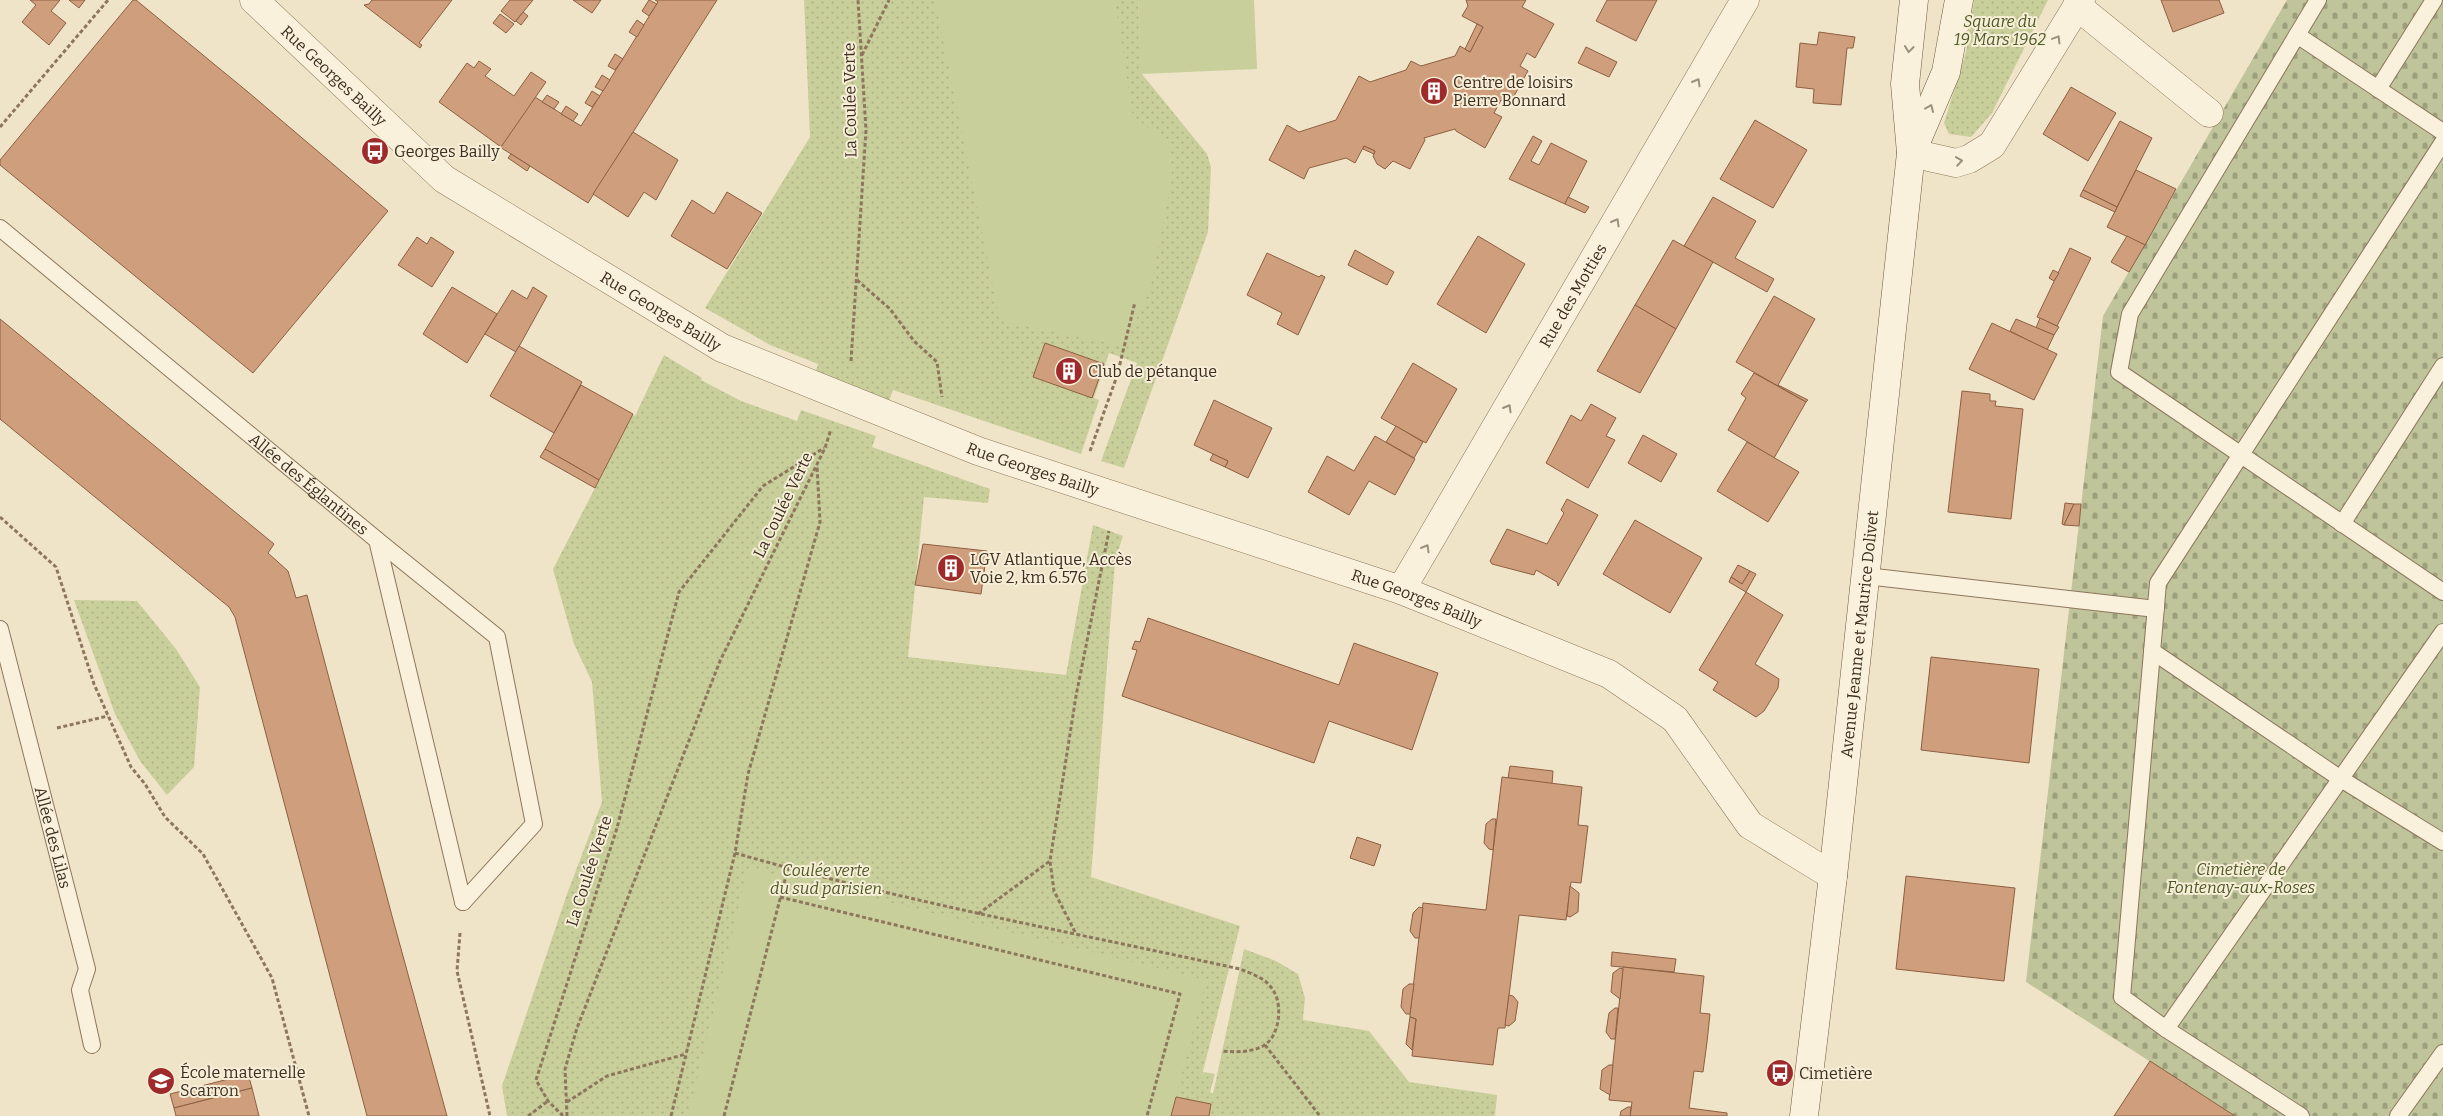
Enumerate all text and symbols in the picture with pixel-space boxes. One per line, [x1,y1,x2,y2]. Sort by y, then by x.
park label: Square du 19 Mars 1962 [1954,12,2046,49]
street label: Rue Georges Bailly [277,21,391,130]
one-way arrow [2051,35,2061,44]
street label: La Coulée Verte [839,42,861,158]
one-way arrow [1904,45,1915,53]
place label: Centre de loisirs Pierre Bonnard [1453,73,1573,110]
building icon: Centre de loisirs Pierre Bonnard [1419,76,1449,106]
one-way arrow [1691,78,1701,87]
one-way arrow [1924,104,1935,113]
bus stop icon: Georges Bailly [360,136,390,166]
place label: Georges Bailly [394,142,500,161]
one-way arrow [1954,156,1963,166]
one-way arrow [1609,218,1619,227]
street label: Rue des Motties [1535,240,1611,351]
street label: Rue Georges Bailly [597,267,725,355]
building icon: Club de pétanque [1054,356,1084,386]
place label: Club de pétanque [1088,362,1217,381]
one-way arrow [1501,404,1511,413]
street label: Allée des Églantines [245,429,372,539]
street label: Rue Georges Bailly [964,438,1102,500]
street label: La Coulée Verte [749,449,817,561]
street label: Avenue Jeanne et Maurice Dolivet [1836,509,1882,759]
one-way arrow [1419,545,1429,554]
place label: LGV Atlantique, Accès Voie 2, km 6.576 [970,550,1132,587]
building icon: LGV Atlantique, Accès Voie 2, km 6.576 [936,553,966,583]
street label: Rue Georges Bailly [1349,565,1485,631]
street label: Allée des Lilas [31,784,75,890]
street label: La Coulée Verte [562,813,616,929]
park label: Cimetière de Fontenay-aux-Roses [2167,860,2316,897]
park label: Coulée verte du sud parisien [770,861,882,898]
bus stop icon: Cimetière [1765,1058,1795,1088]
place label: École maternelle Scarron [180,1062,305,1100]
place label: Cimetière [1799,1064,1872,1083]
school or university icon: École maternelle Scarron [146,1066,176,1096]

